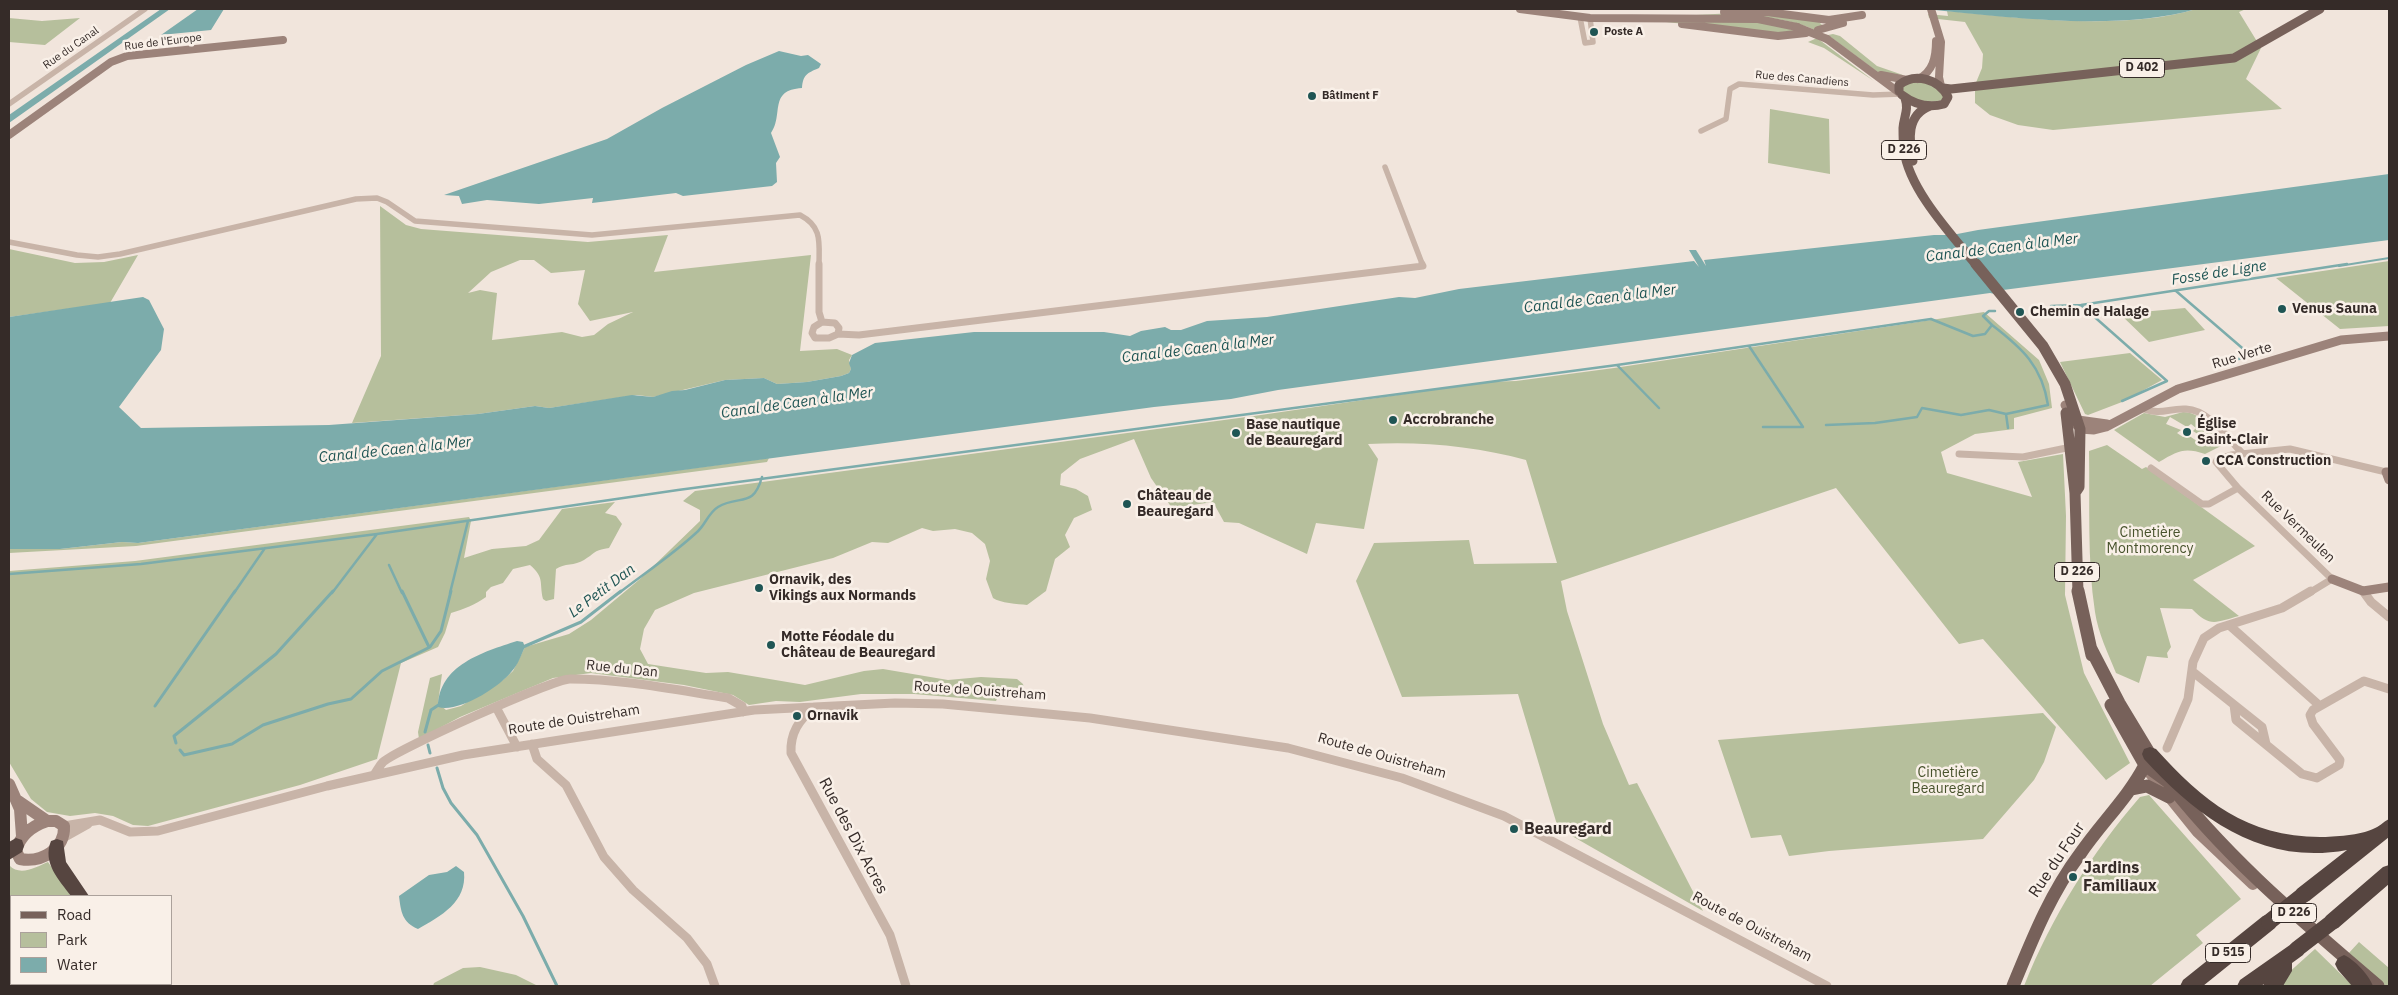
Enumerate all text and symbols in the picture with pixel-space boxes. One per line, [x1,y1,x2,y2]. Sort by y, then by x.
street label: Rue du Canal [41,24,101,72]
place label: Poste A [1604,25,1643,39]
marker: Poste A [1588,26,1600,38]
street label: Rue de l'Europe [124,31,202,53]
road number: D 402 [2120,58,2164,78]
street label: Rue des Canadiens [1755,68,1849,90]
place label: Bâtiment F [1322,89,1379,103]
marker: Bâtiment F [1306,90,1318,102]
road number: D 226 [1882,140,1926,160]
water label: Canal de Caen à la Mer [1925,230,2079,266]
water label: Fossé de Ligne [2170,257,2268,289]
water label: Canal de Caen à la Mer [1523,281,1677,317]
place label: Venus Sauna [2292,301,2377,317]
marker: Venus Sauna [2276,303,2288,315]
place label: Chemin de Halage [2030,304,2149,320]
marker: Chemin de Halage [2014,306,2026,318]
water label: Canal de Caen à la Mer [1121,331,1275,367]
street label: Rue Verte [2210,339,2274,373]
water label: Canal de Caen à la Mer [720,383,874,423]
place label: Accrobranche [1403,412,1494,428]
marker: Accrobranche [1387,414,1399,426]
place label: Église Saint-Clair [2197,416,2268,448]
place label: Base nautique de Beauregard [1246,417,1342,450]
marker: Église Saint-Clair [2181,426,2193,438]
marker: Base nautique de Beauregard [1230,427,1242,439]
water label: Canal de Caen à la Mer [318,433,472,467]
place label: CCA Construction [2216,453,2331,469]
marker: CCA Construction [2200,455,2212,467]
place label: Château de Beauregard [1137,488,1214,520]
street label: Rue Vermeulen [2258,488,2338,566]
marker: Château de Beauregard [1121,498,1133,510]
park label: Cimetière Montmorency [2107,525,2193,558]
water label: Le Petit Dan [565,560,639,622]
road number: D 226 [2054,562,2100,582]
place label: Ornavik, des Vikings aux Normands [769,572,916,604]
marker: Ornavik, des Vikings aux Normands [753,582,765,594]
place label: Motte Féodale du Château de Beauregard [781,629,936,662]
marker: Motte Féodale du Château de Beauregard [765,639,777,651]
street label: Rue du Dan [585,657,659,681]
street label: Route de Ouistreham [913,678,1047,704]
street label: Route de Ouistreham [507,701,641,739]
place label: Ornavik [807,708,858,724]
marker: Ornavik [791,710,803,722]
street label: Route de Ouistreham [1316,730,1448,782]
park label: Cimetière Beauregard [1911,765,1985,798]
street label: Rue des Dix Acres [814,775,892,897]
place label: Beauregard [1524,819,1612,839]
street label: Rue du Four [2025,819,2089,901]
marker: Beauregard [1508,823,1520,835]
place label: Jardins Familiaux [2083,858,2157,896]
marker: Jardins Familiaux [2067,871,2079,883]
street label: Route de Ouistreham [1689,888,1815,966]
legend [10,895,172,985]
road number: D 226 [2272,904,2316,922]
text: Road [57,905,92,924]
text: Park [57,930,87,949]
road number: D 515 [2206,944,2250,962]
text: Water [57,955,97,974]

